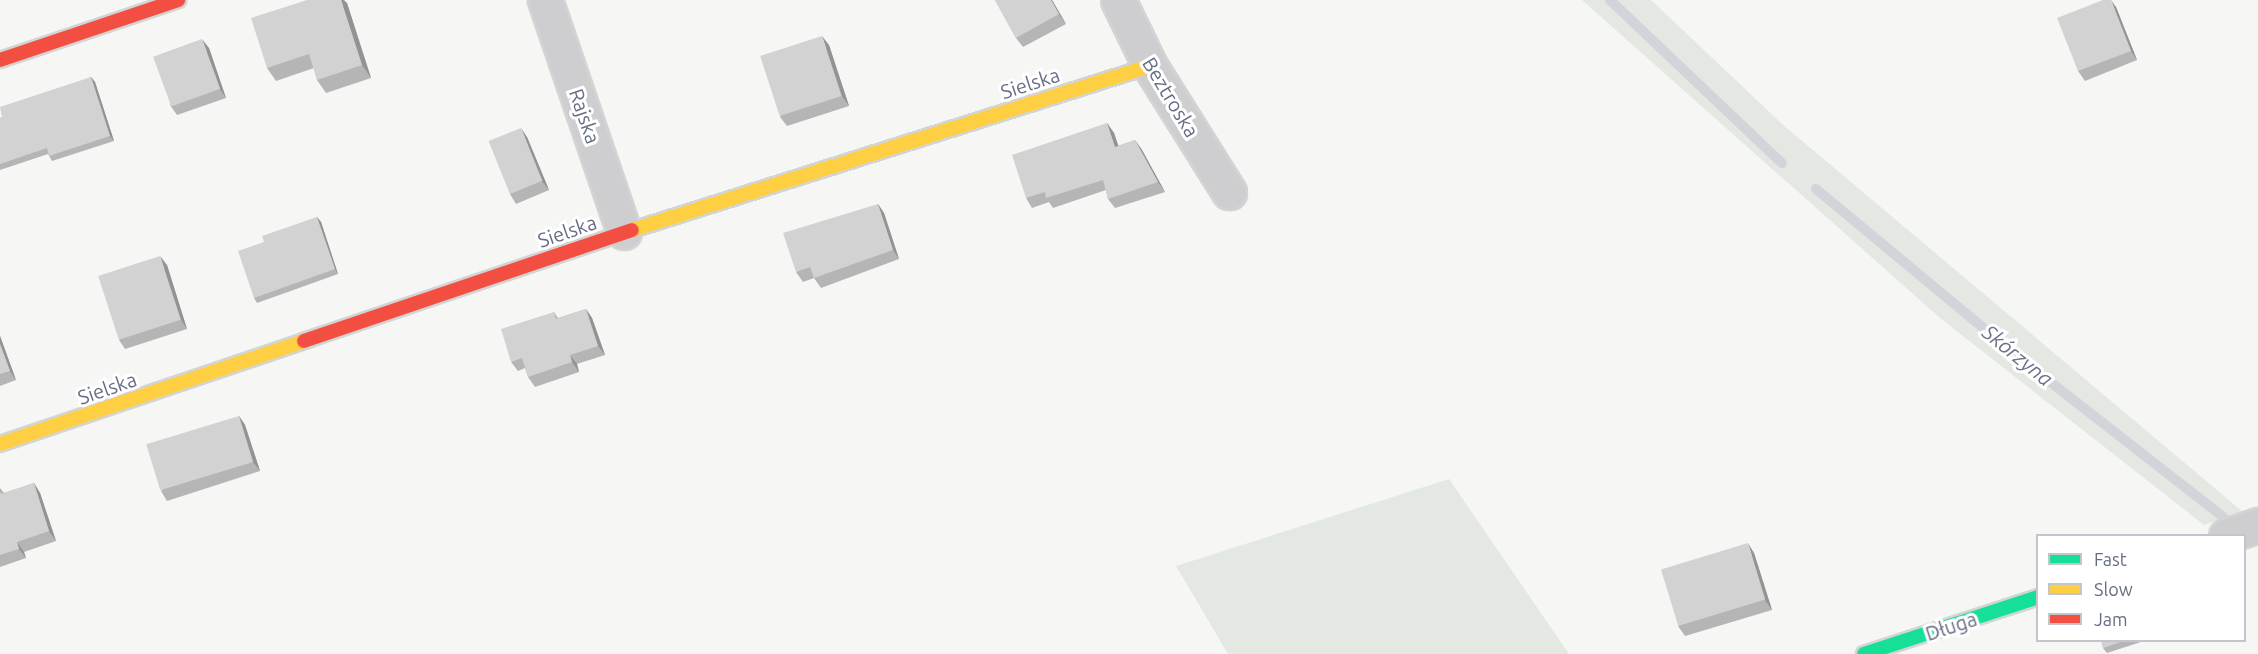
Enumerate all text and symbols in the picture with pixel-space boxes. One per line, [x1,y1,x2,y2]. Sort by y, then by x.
street label: Beztroska [1138,53,1204,141]
street label: Sielska [997,62,1063,104]
street label: Rajska [564,85,606,147]
street label: Sielska [534,210,600,252]
water label: Skórzyna [1978,319,2058,391]
street label: Sielska [74,367,140,409]
legend [2036,534,2246,642]
text: Fast [2094,549,2127,569]
text: Slow [2094,579,2133,599]
street label: Długa [1922,606,1980,646]
text: Jam [2094,609,2128,629]

